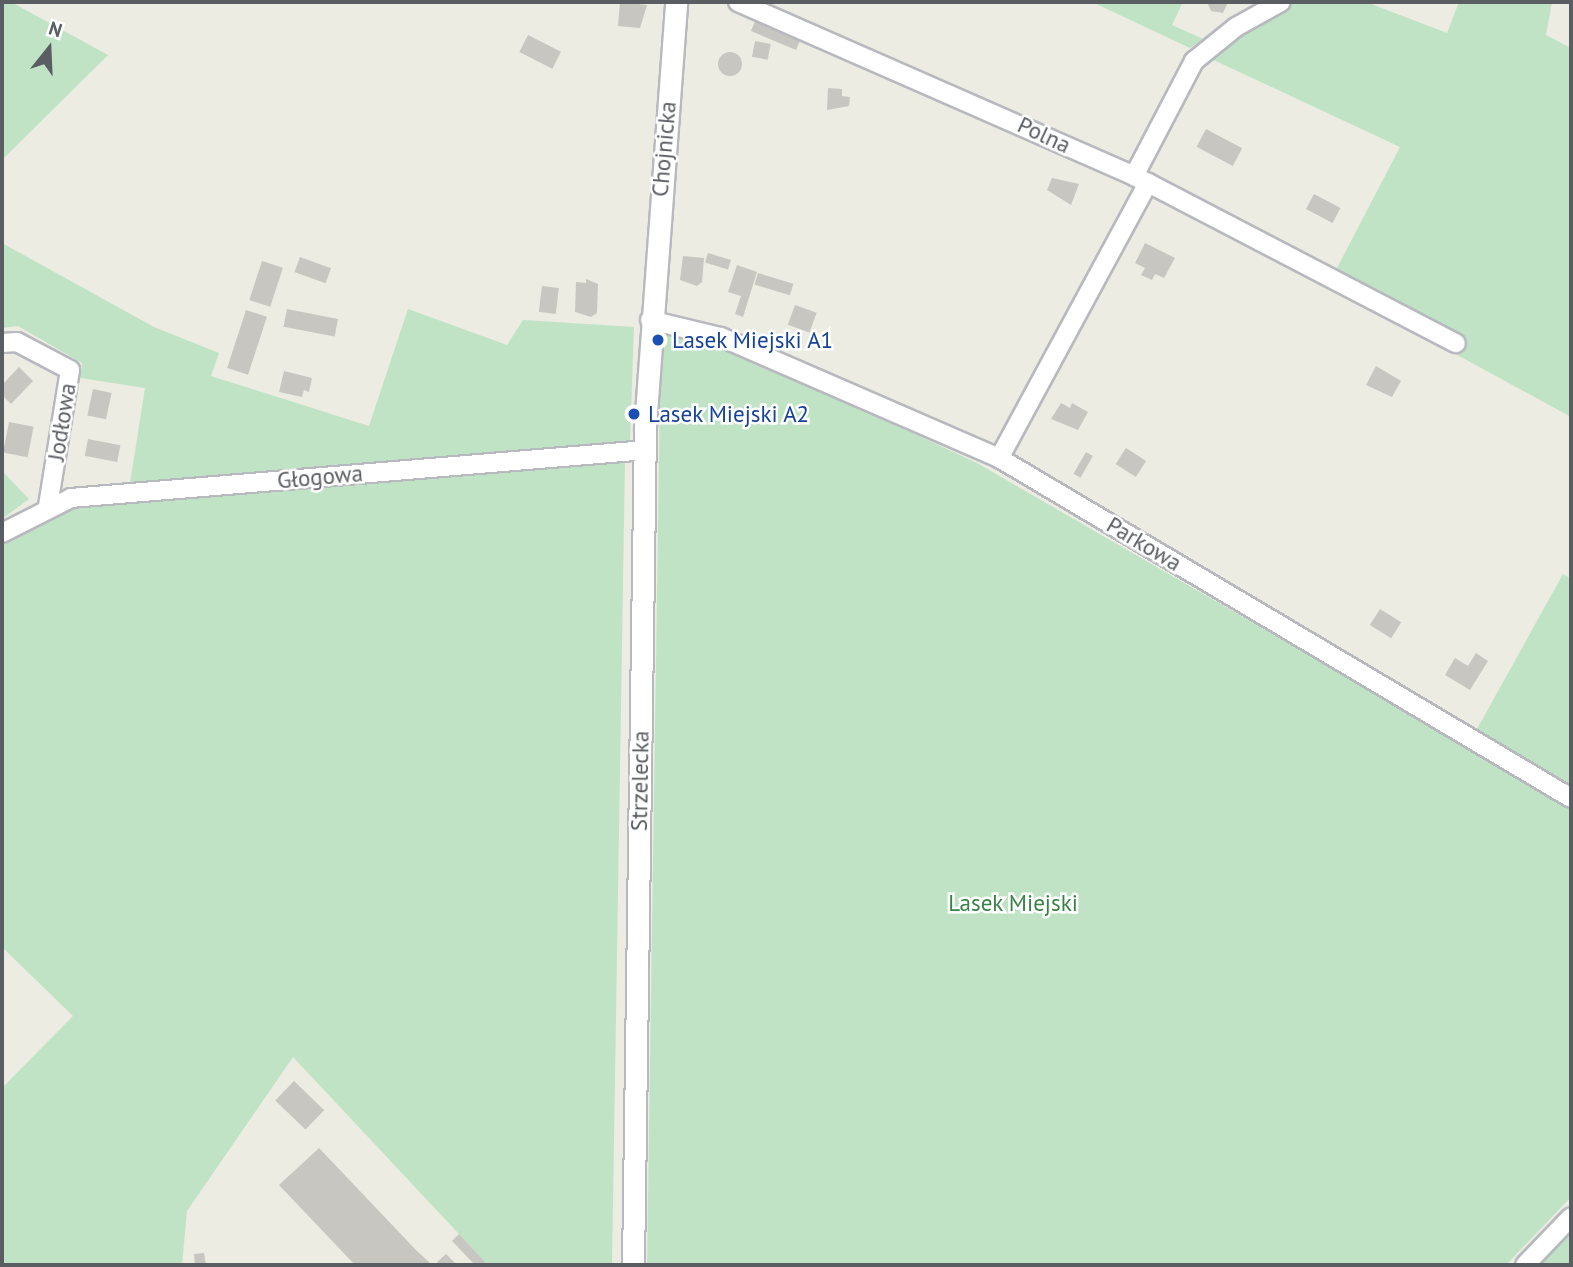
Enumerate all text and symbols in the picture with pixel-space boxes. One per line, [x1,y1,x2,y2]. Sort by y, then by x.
north arrow [14,14,84,84]
text: N [46,16,65,42]
street label: Chojnicka [646,100,682,198]
street label: Polna [1013,111,1075,159]
place label: Lasek Miejski A1 [672,326,835,354]
marker: Lasek Miejski A1 [650,332,666,348]
street label: Jodłowa [42,381,82,463]
place label: Lasek Miejski A2 [648,400,811,428]
marker: Lasek Miejski A2 [626,406,642,422]
street label: Głogowa [276,460,364,494]
street label: Parkowa [1102,511,1186,577]
street label: Strzelecka [625,731,655,831]
park label: Lasek Miejski [948,889,1078,917]

